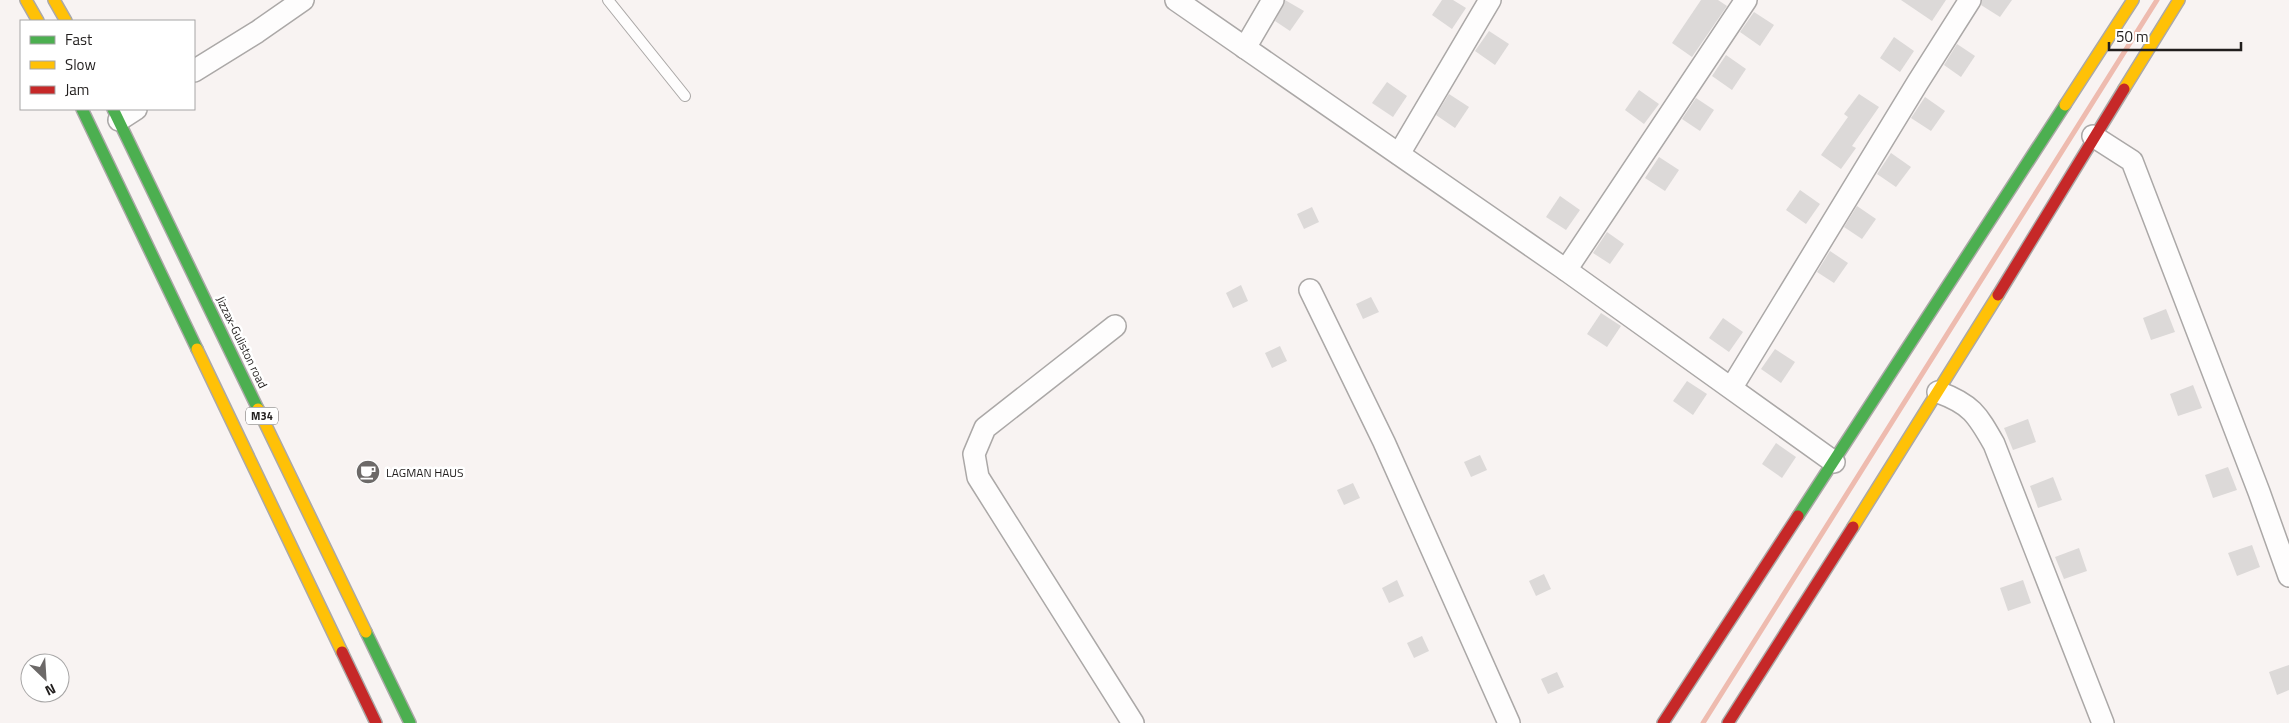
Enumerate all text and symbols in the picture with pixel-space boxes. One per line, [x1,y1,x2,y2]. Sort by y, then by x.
legend [20,20,195,110]
scale bar [2109,20,2242,52]
text: 50 m [2116,25,2149,48]
text: Fast [65,28,93,51]
text: Slow [65,53,96,76]
text: Jam [65,78,89,101]
street label: Jizzax-Guliston road [211,293,273,391]
road number: M34 [246,408,278,424]
cafe icon: LAGMAN HAUS [355,459,381,485]
place label: LAGMAN HAUS [386,463,464,482]
north arrow [20,653,70,703]
text: N [42,679,60,702]

